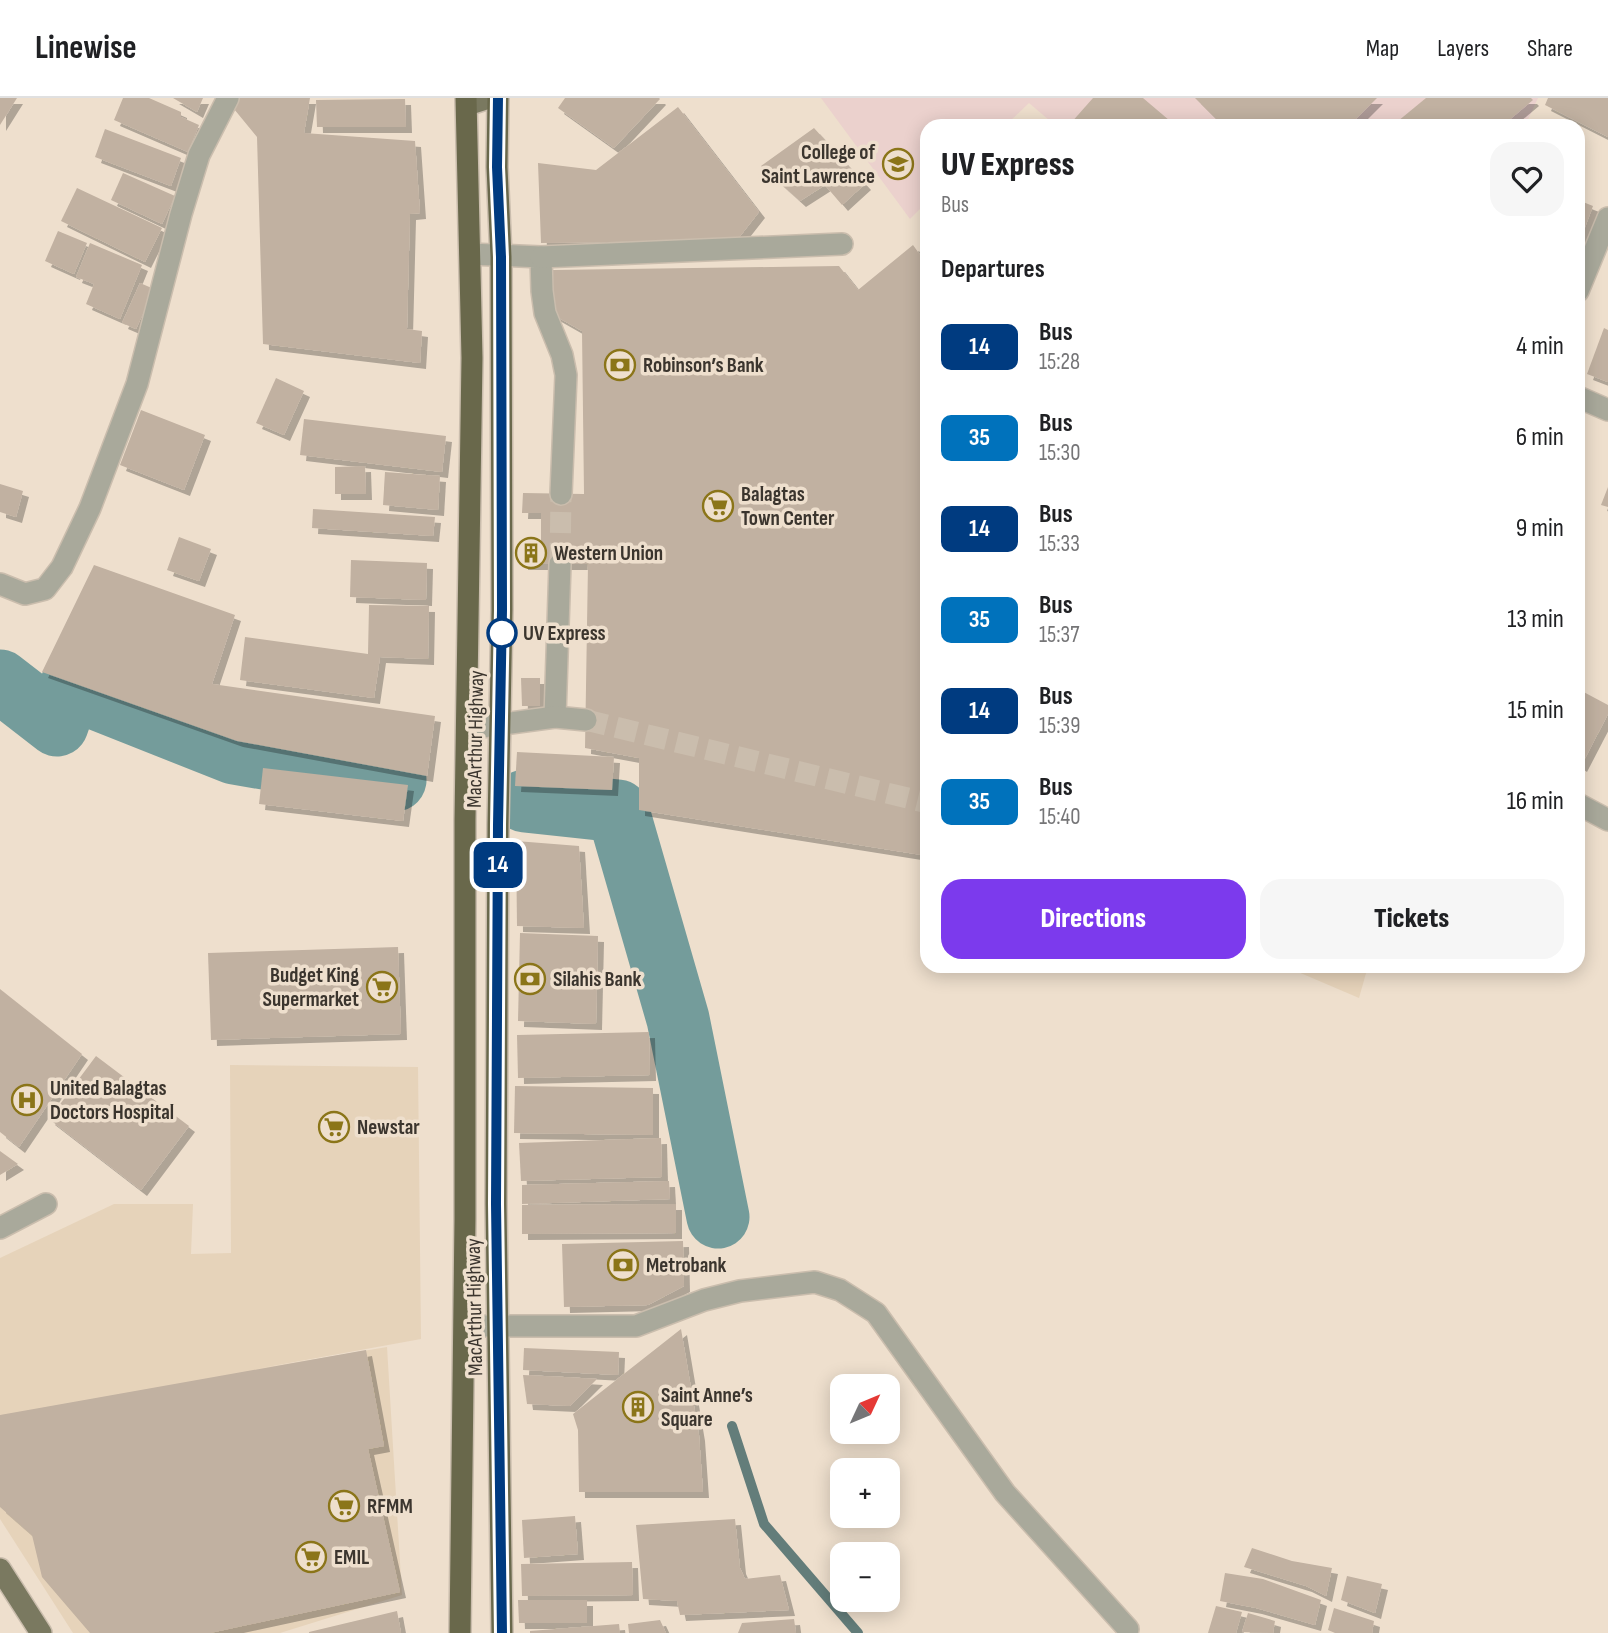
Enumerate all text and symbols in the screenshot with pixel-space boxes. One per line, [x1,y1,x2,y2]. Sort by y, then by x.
text: Linewise [35,28,137,68]
text: Map [1366,34,1399,63]
text: Layers [1437,34,1489,63]
text: Share [1527,34,1573,63]
place label: College of Saint Lawrence [761,140,875,189]
button: heart [1490,142,1564,216]
text: UV Express [941,145,1075,185]
school or university icon: College of Saint Lawrence [881,147,915,181]
text: Bus [941,191,969,219]
text: Departures [941,254,1045,285]
text: Bus [1039,317,1073,348]
text: 4 min [1516,331,1564,362]
text: 14 [969,332,990,361]
bank icon: Robinson’s Bank [603,348,637,382]
text: 15:28 [1039,348,1080,376]
place label: Robinson’s Bank [643,353,764,378]
text: Bus [1039,408,1073,439]
text: 6 min [1516,422,1564,453]
text: 35 [969,423,990,452]
text: 15:30 [1039,439,1081,467]
place label: Balagtas Town Center [741,482,835,531]
supermarket icon: Balagtas Town Center [701,489,735,523]
text: Bus [1039,499,1073,530]
text: 9 min [1516,513,1564,544]
text: 14 [969,514,990,543]
text: 15:33 [1039,530,1080,558]
building icon: Western Union [514,536,548,570]
place label: Western Union [554,541,663,566]
text: Bus [1039,590,1073,621]
text: 13 min [1507,604,1564,635]
text: 35 [969,605,990,634]
marker: UV Express [487,618,517,648]
place label: UV Express [523,621,606,646]
text: 15:37 [1039,621,1079,649]
street label: MacArthur Highway [462,670,489,808]
text: Bus [1039,681,1073,712]
text: 15 min [1508,695,1564,726]
text: 14 [969,696,990,725]
text: 15:39 [1039,712,1080,740]
text: Bus [1039,772,1073,803]
text: 16 min [1507,786,1564,817]
text: 35 [969,787,990,816]
text: 15:40 [1039,803,1081,831]
line badge: 14 [466,842,530,888]
text: 14 [488,850,508,879]
button: Directions [941,879,1246,959]
button: Tickets [1260,879,1564,959]
bank icon: Silahis Bank [513,962,547,996]
place label: Budget King Supermarket [262,963,359,1012]
place label: Silahis Bank [553,967,642,992]
supermarket icon: Budget King Supermarket [365,970,399,1004]
place label: United Balagtas Doctors Hospital [50,1076,174,1125]
hospital icon: United Balagtas Doctors Hospital [10,1083,44,1117]
supermarket icon: Newstar [317,1110,351,1144]
place label: Newstar [357,1115,420,1140]
street label: MacArthur Highway [461,1238,488,1376]
bank icon: Metrobank [606,1248,640,1282]
place label: Metrobank [646,1253,727,1278]
north arrow [830,1374,900,1444]
map controls [830,1374,900,1612]
place label: Saint Anne’s Square [661,1383,753,1432]
building icon: Saint Anne’s Square [621,1390,655,1424]
button: + [830,1458,900,1528]
supermarket icon: RFMM [327,1489,361,1523]
place label: RFMM [367,1494,413,1519]
supermarket icon: EMIL [294,1540,328,1574]
button: − [830,1542,900,1612]
place label: EMIL [334,1545,369,1570]

